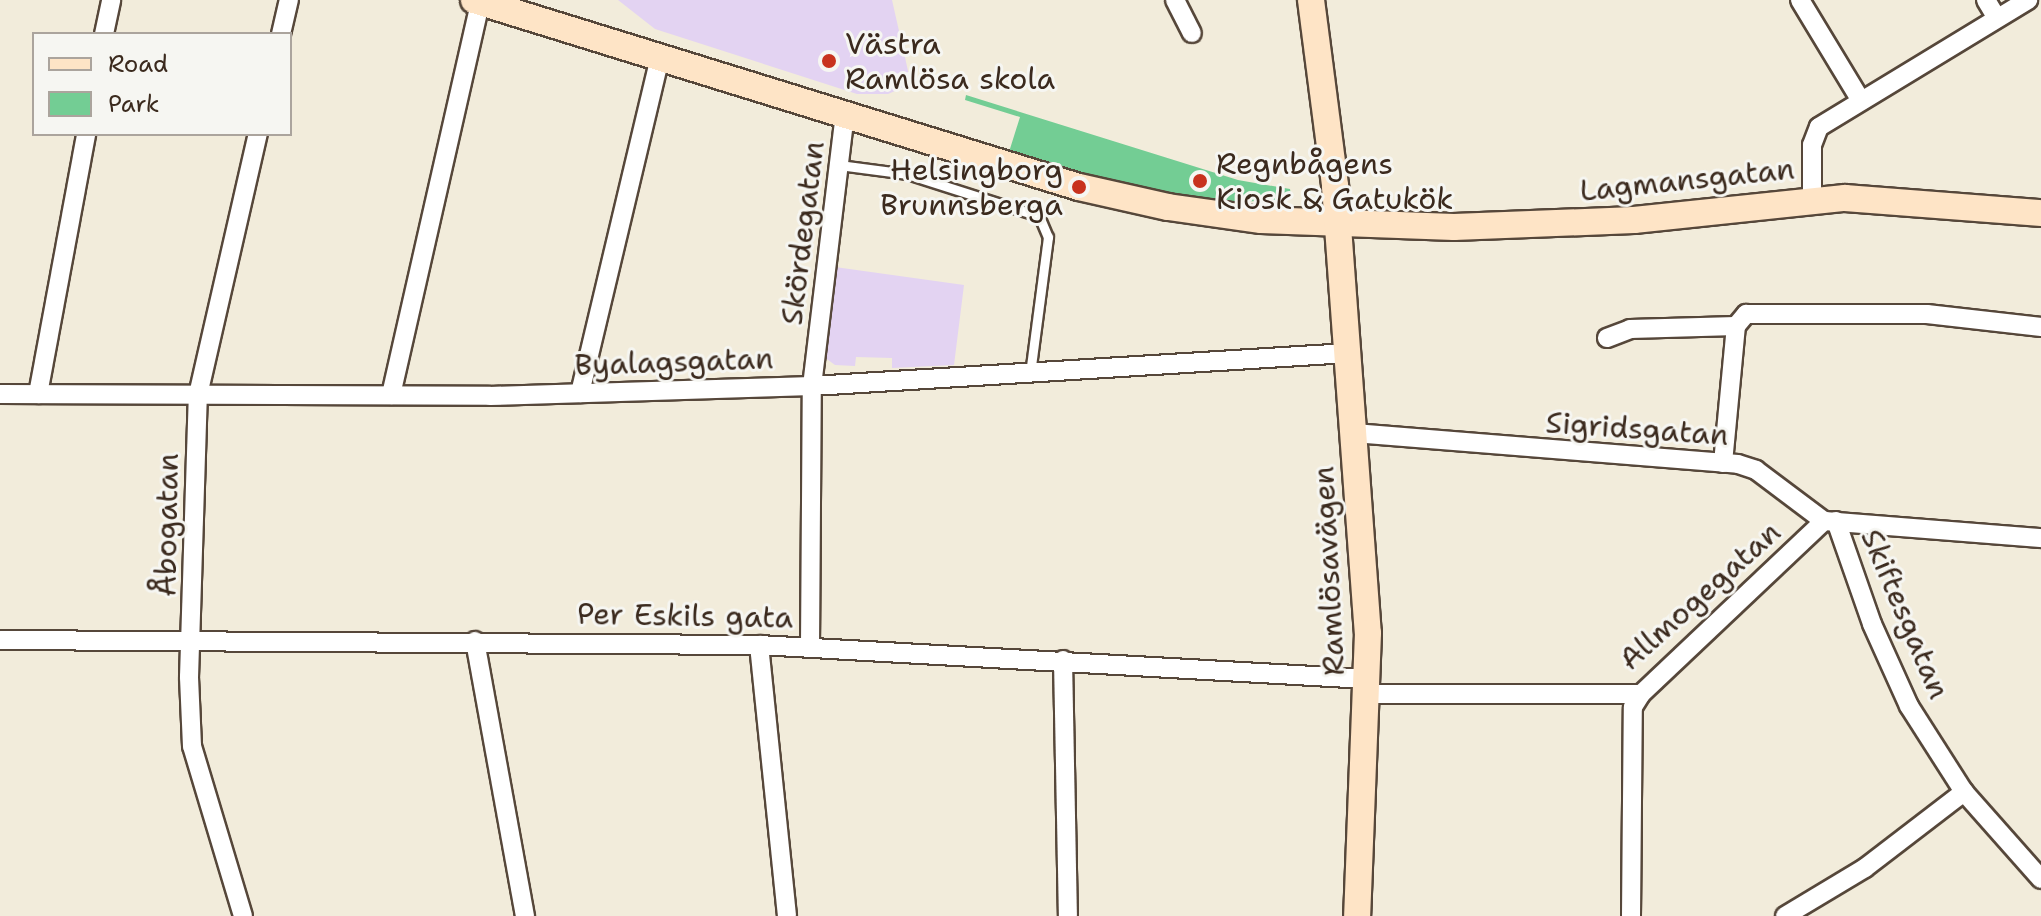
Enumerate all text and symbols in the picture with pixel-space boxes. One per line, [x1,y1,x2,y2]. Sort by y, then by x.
place label: Västra Ramlösa skola [845,26,1055,96]
legend [32,32,292,136]
text: Road [108,48,168,80]
marker: Västra Ramlösa skola [820,52,838,70]
text: Park [108,88,160,120]
street label: Skördegatan [774,139,832,327]
place label: Regnbågens Kiosk & Gatukök [1216,146,1453,216]
street label: Lagmansgatan [1578,151,1796,209]
place label: Helsingborg Brunnsberga [880,152,1063,222]
marker: Regnbågens Kiosk & Gatukök [1191,172,1209,190]
marker: Helsingborg Brunnsberga [1070,178,1088,196]
street label: Byalagsgatan [574,341,774,383]
street label: Sigridsgatan [1544,405,1730,453]
street label: Åbogatan [148,453,186,597]
street label: Ramlösavägen [1306,465,1352,677]
street label: Allmogegatan [1612,514,1788,678]
street label: Skiftesgatan [1853,524,1957,704]
street label: Per Eskils gata [577,596,793,636]

